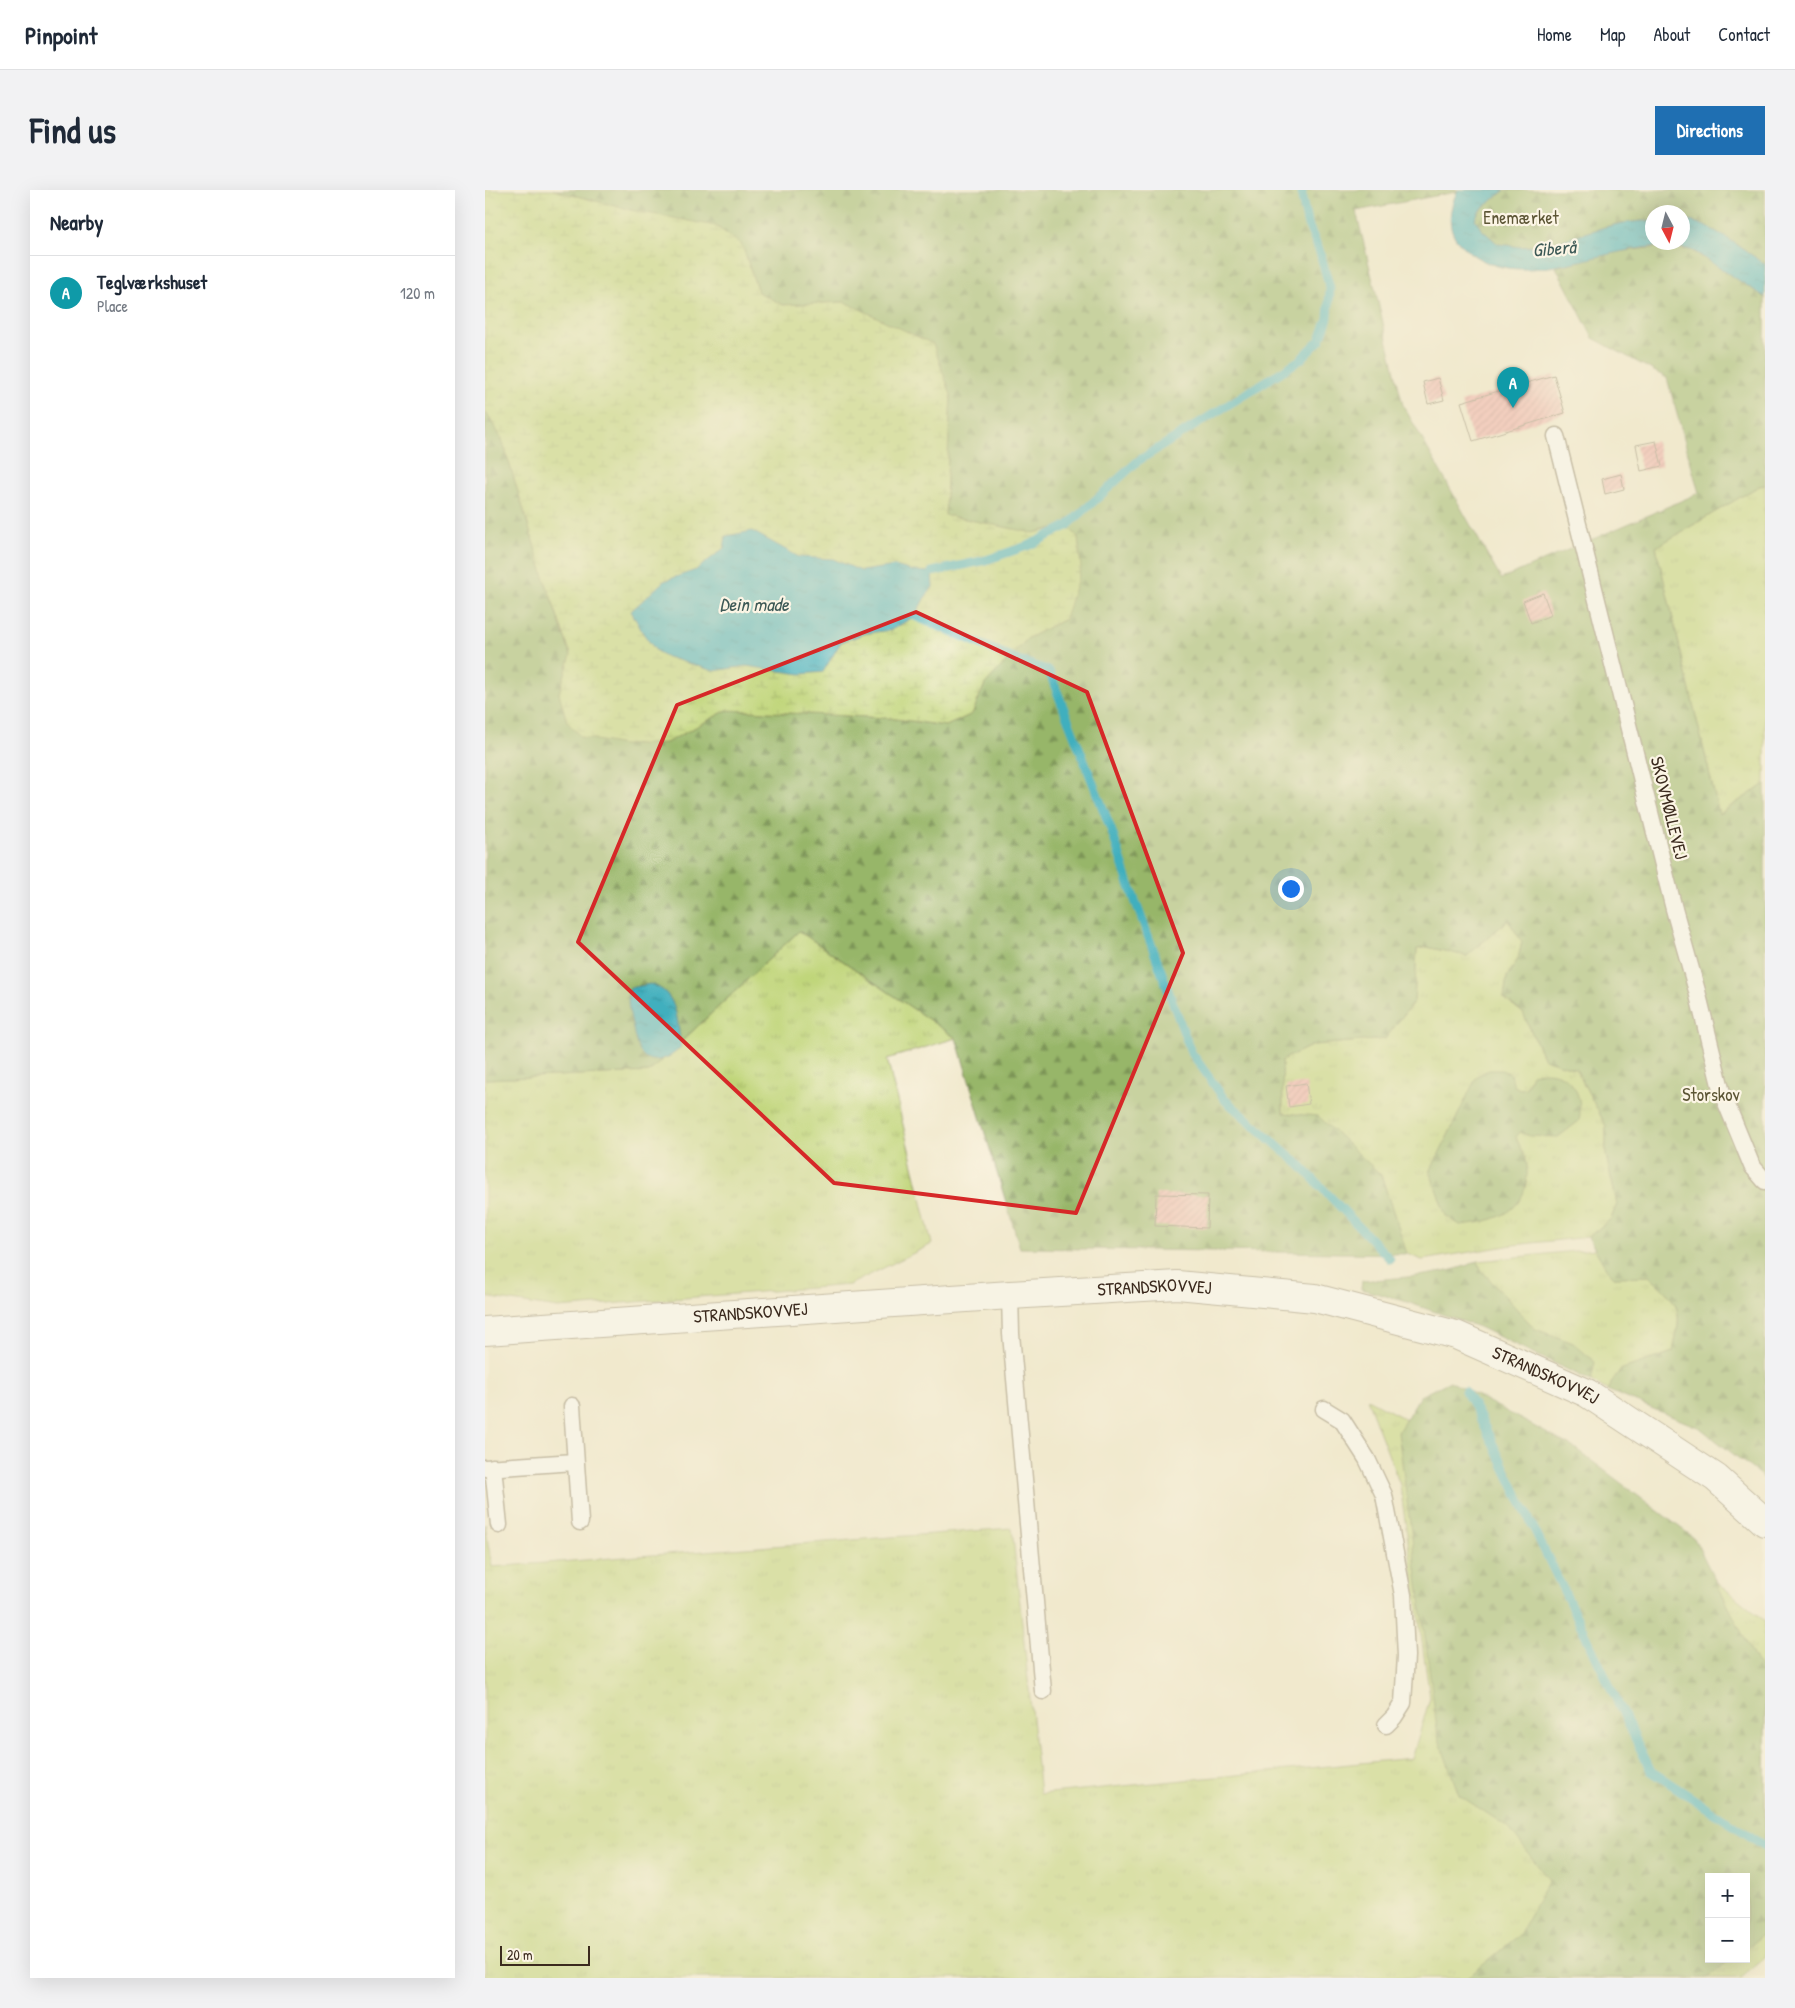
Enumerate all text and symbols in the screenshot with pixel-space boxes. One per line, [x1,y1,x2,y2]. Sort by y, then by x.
text: Pinpoint [25,19,97,51]
text: Home [1537,22,1572,47]
text: Map [1600,22,1625,47]
text: About [1653,22,1690,47]
text: Contact [1718,22,1770,47]
button: Directions [1655,106,1765,155]
text: Find us [30,107,116,154]
park label: Enemærket [1483,205,1560,230]
north arrow [1645,205,1690,250]
text: Nearby [50,208,103,237]
water label: Giberå [1531,233,1579,263]
text: Teglværkshuset [97,269,207,295]
text: A [62,282,70,304]
text: 120 m [400,282,435,304]
text: Place [97,295,128,317]
pin: A [1497,367,1529,408]
water label: Dein made [719,591,790,617]
street label: SKOVMØLLEVEJ [1645,754,1694,862]
your location [1278,876,1304,902]
park label: Storskov [1682,1082,1740,1107]
street label: STRANDSKOVVEJ [1097,1272,1213,1302]
street label: STRANDSKOVVEJ [692,1296,809,1329]
street label: STRANDSKOVVEJ [1489,1340,1604,1410]
map controls [1705,1873,1750,1963]
button: + [1705,1873,1750,1918]
button: − [1705,1918,1750,1963]
scale bar [500,1943,590,1966]
text: 20 m [507,1945,533,1964]

